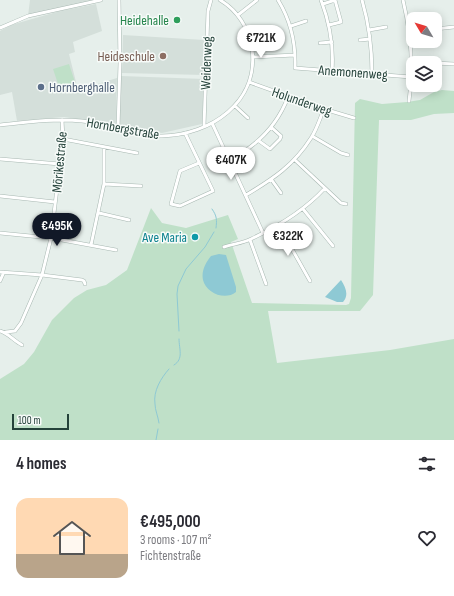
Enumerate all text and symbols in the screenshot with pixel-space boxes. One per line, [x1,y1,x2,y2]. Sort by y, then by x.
place label: Heidehalle [120,12,169,29]
north arrow [406,12,442,48]
map controls [406,12,442,92]
marker: Heidehalle [172,15,182,25]
pin: €721K [233,25,289,59]
text: €721K [246,30,276,46]
street label: Weidenweg [197,36,216,90]
place label: Heideschule [97,48,155,65]
marker: Heideschule [158,51,168,61]
button: layers [406,56,442,92]
street label: Anemonenweg [317,62,389,83]
place label: Hornberghalle [49,79,115,96]
marker: Hornberghalle [36,82,46,92]
street label: Holunderweg [270,83,334,120]
street label: Hornbergstraße [85,114,161,143]
street label: Mörikestraße [48,131,71,193]
pin: €407K [203,147,259,181]
text: €407K [215,152,247,168]
pin: €495K [29,213,85,247]
text: €495K [41,218,73,234]
pin: €322K [260,223,316,257]
text: €322K [273,228,303,244]
place label: Ave Maria [141,229,187,246]
marker: Ave Maria [190,232,200,242]
scale bar [12,412,69,431]
text: 100 m [18,414,40,427]
icon: filters [416,453,438,475]
text: 4 homes [16,454,67,474]
text: €495,000 [140,512,201,532]
icon: home [48,514,96,562]
icon: heart [416,527,438,549]
text: 3 rooms · 107 m² [140,532,212,548]
text: Fichtenstraße [140,548,201,564]

